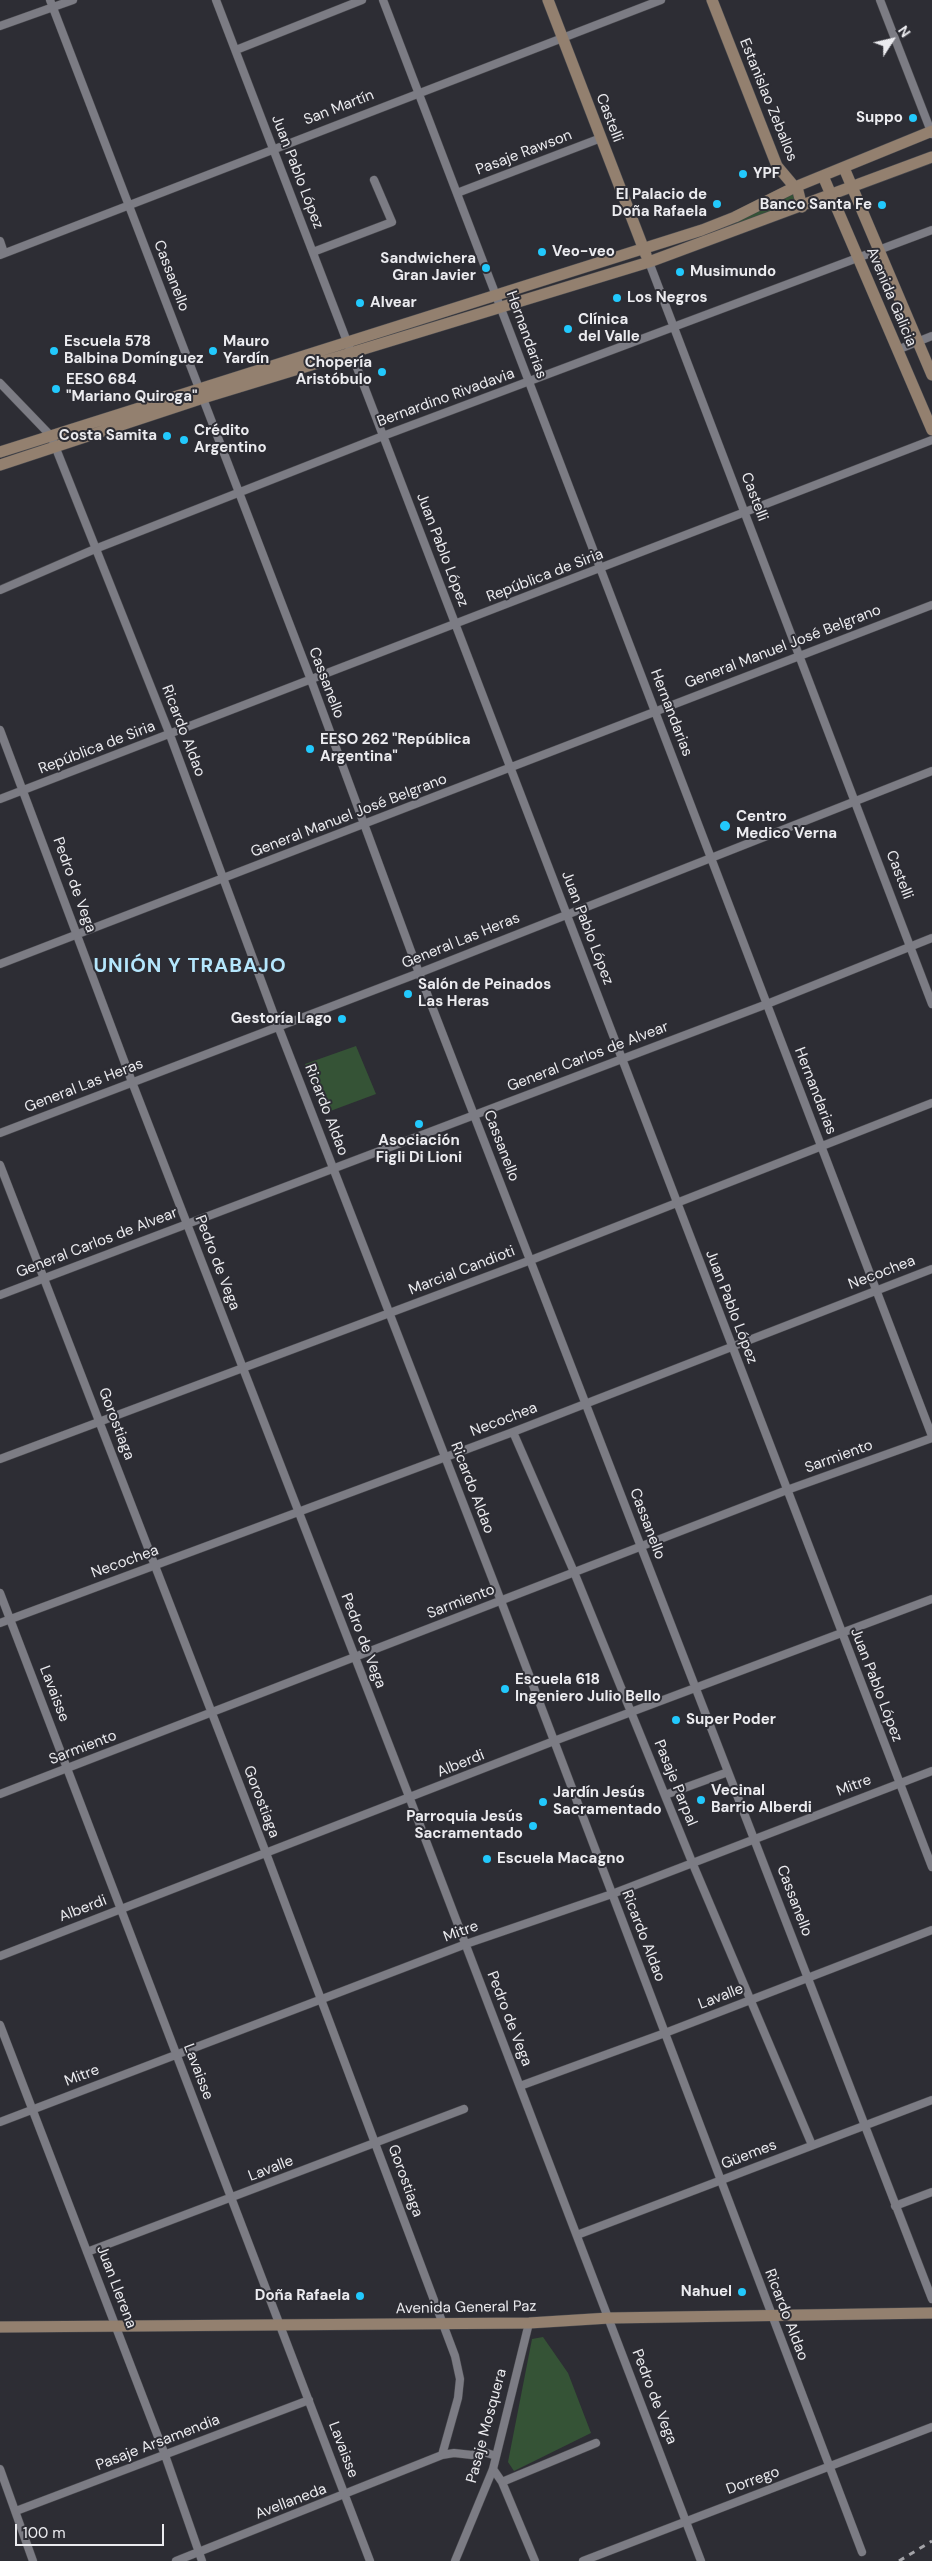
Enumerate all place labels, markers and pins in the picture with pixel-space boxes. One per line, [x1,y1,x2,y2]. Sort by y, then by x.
place label: Suppo [856,109,903,127]
marker: Suppo [907,112,919,124]
place label: YPF [753,165,780,183]
marker: YPF [737,168,749,180]
place label: El Palacio de Doña Rafaela [612,186,707,221]
place label: Banco Santa Fe [760,196,872,214]
marker: El Palacio de Doña Rafaela [711,198,723,210]
marker: Banco Santa Fe [876,199,888,211]
place label: Veo-veo [552,243,615,261]
marker: Veo-veo [536,246,548,258]
place label: Sandwichera Gran Javier [380,250,476,285]
marker: Sandwichera Gran Javier [480,262,492,274]
place label: Musimundo [690,263,776,281]
marker: Musimundo [674,266,686,278]
place label: Los Negros [627,289,708,307]
marker: Los Negros [611,292,623,304]
place label: Alvear [370,294,417,312]
marker: Alvear [354,297,366,309]
place label: Clínica del Valle [578,311,640,346]
marker: Clínica del Valle [562,323,574,335]
place label: Escuela 578 Balbina Domínguez [64,333,204,368]
place label: Mauro Yardín [223,333,269,368]
marker: Escuela 578 Balbina Domínguez [48,345,60,357]
marker: Mauro Yardín [207,345,219,357]
place label: Chopería Aristóbulo [296,354,372,389]
marker: Chopería Aristóbulo [376,366,388,378]
place label: EESO 684 "Mariano Quiroga" [66,371,198,406]
marker: EESO 684 "Mariano Quiroga" [50,383,62,395]
place label: Crédito Argentino [194,422,267,457]
place label: Costa Samita [59,427,157,445]
marker: Costa Samita [161,430,173,442]
marker: Crédito Argentino [178,434,190,446]
place label: EESO 262 "República Argentina" [320,731,470,766]
marker: EESO 262 "República Argentina" [304,743,316,755]
place label: Centro Medico Verna [736,808,837,843]
marker: Centro Medico Verna [718,819,732,833]
place label: Salón de Peinados Las Heras [418,976,551,1011]
marker: Salón de Peinados Las Heras [402,988,414,1000]
place label: Gestoría Lago [231,1010,332,1028]
marker: Gestoría Lago [336,1013,348,1025]
marker: Asociación Figli Di Lioni [413,1118,425,1130]
place label: Asociación Figli Di Lioni [376,1132,462,1167]
place label: Escuela 618 Ingeniero Julio Bello [515,1671,661,1706]
marker: Escuela 618 Ingeniero Julio Bello [499,1683,511,1695]
place label: Super Poder [686,1711,776,1729]
marker: Super Poder [670,1714,682,1726]
place label: Vecinal Barrio Alberdi [711,1782,812,1817]
place label: Jardín Jesús Sacramentado [553,1784,662,1819]
marker: Vecinal Barrio Alberdi [695,1794,707,1806]
marker: Jardín Jesús Sacramentado [537,1796,549,1808]
place label: Parroquia Jesús Sacramentado [406,1808,523,1843]
marker: Parroquia Jesús Sacramentado [527,1820,539,1832]
place label: Escuela Macagno [497,1850,625,1868]
marker: Escuela Macagno [481,1853,493,1865]
place label: Nahuel [681,2283,732,2301]
marker: Nahuel [736,2286,748,2298]
place label: Doña Rafaela [255,2287,350,2305]
marker: Doña Rafaela [354,2290,366,2302]

